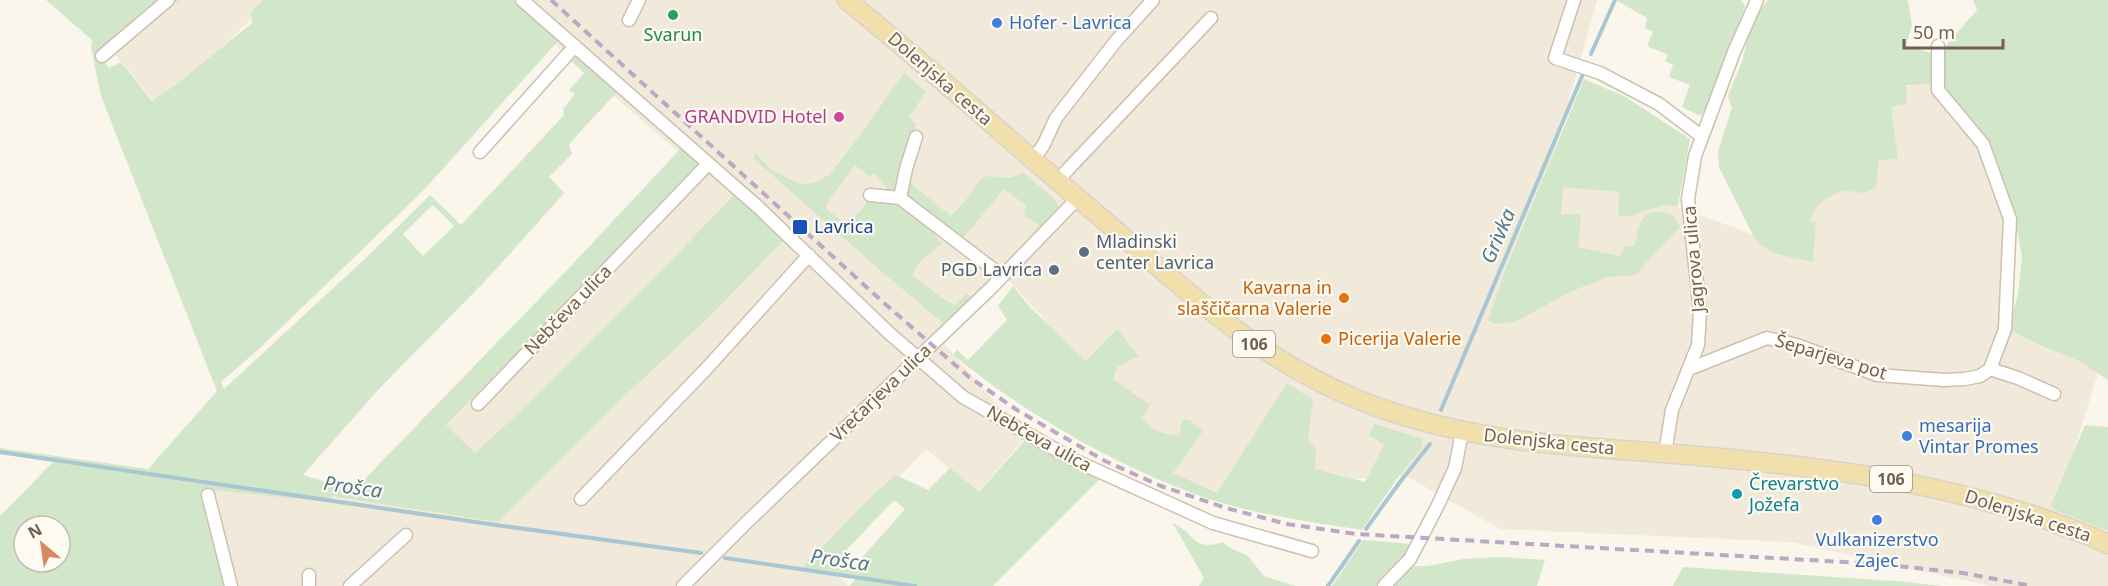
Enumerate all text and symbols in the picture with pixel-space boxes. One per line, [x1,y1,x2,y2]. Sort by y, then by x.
marker: Svarun [666,8,680,22]
place label: Hofer - Lavrica [1009,10,1132,34]
scale bar [1904,12,2003,50]
marker: Hofer - Lavrica [990,16,1004,30]
text: 50 m [1913,20,1955,44]
place label: Svarun [644,22,702,46]
street label: Dolenjska cesta [883,26,998,130]
place label: GRANDVID Hotel [684,104,827,128]
marker: GRANDVID Hotel [832,110,846,124]
water label: Grivka [1474,204,1521,267]
street label: Jagrova ulica [1676,205,1710,315]
place label: Lavrica [814,214,874,238]
marker: Lavrica [791,218,809,236]
place label: Mladinski center Lavrica [1096,229,1214,274]
marker: Mladinski center Lavrica [1077,245,1091,259]
place label: PGD Lavrica [941,257,1042,281]
street label: Nebčeva ulica [518,259,616,360]
marker: PGD Lavrica [1047,263,1061,277]
place label: Kavarna in slaščičarna Valerie [1177,275,1332,320]
marker: Kavarna in slaščičarna Valerie [1337,291,1351,305]
place label: Picerija Valerie [1338,326,1461,350]
street label: Šeparjeva pot [1773,328,1890,385]
road number: 106 [1233,331,1275,357]
marker: Picerija Valerie [1319,332,1333,346]
street label: Vrečarjeva ulica [825,338,936,447]
street label: Nebčeva ulica [983,399,1096,477]
place label: mesarija Vintar Promes [1919,413,2039,458]
street label: Dolenjska cesta [1482,422,1616,460]
marker: mesarija Vintar Promes [1900,429,1914,443]
road number: 106 [1870,466,1912,492]
water label: Prošca [322,469,384,504]
place label: Črevarstvo Jožefa [1747,471,1839,516]
street label: Dolenjska cesta [1962,483,2095,547]
marker: Črevarstvo Jožefa [1730,487,1744,501]
marker: Vulkanizerstvo Zajec [1870,513,1884,527]
north arrow [12,514,72,574]
text: N [24,518,46,544]
place label: Vulkanizerstvo Zajec [1815,527,1939,572]
water label: Prošca [809,542,871,577]

